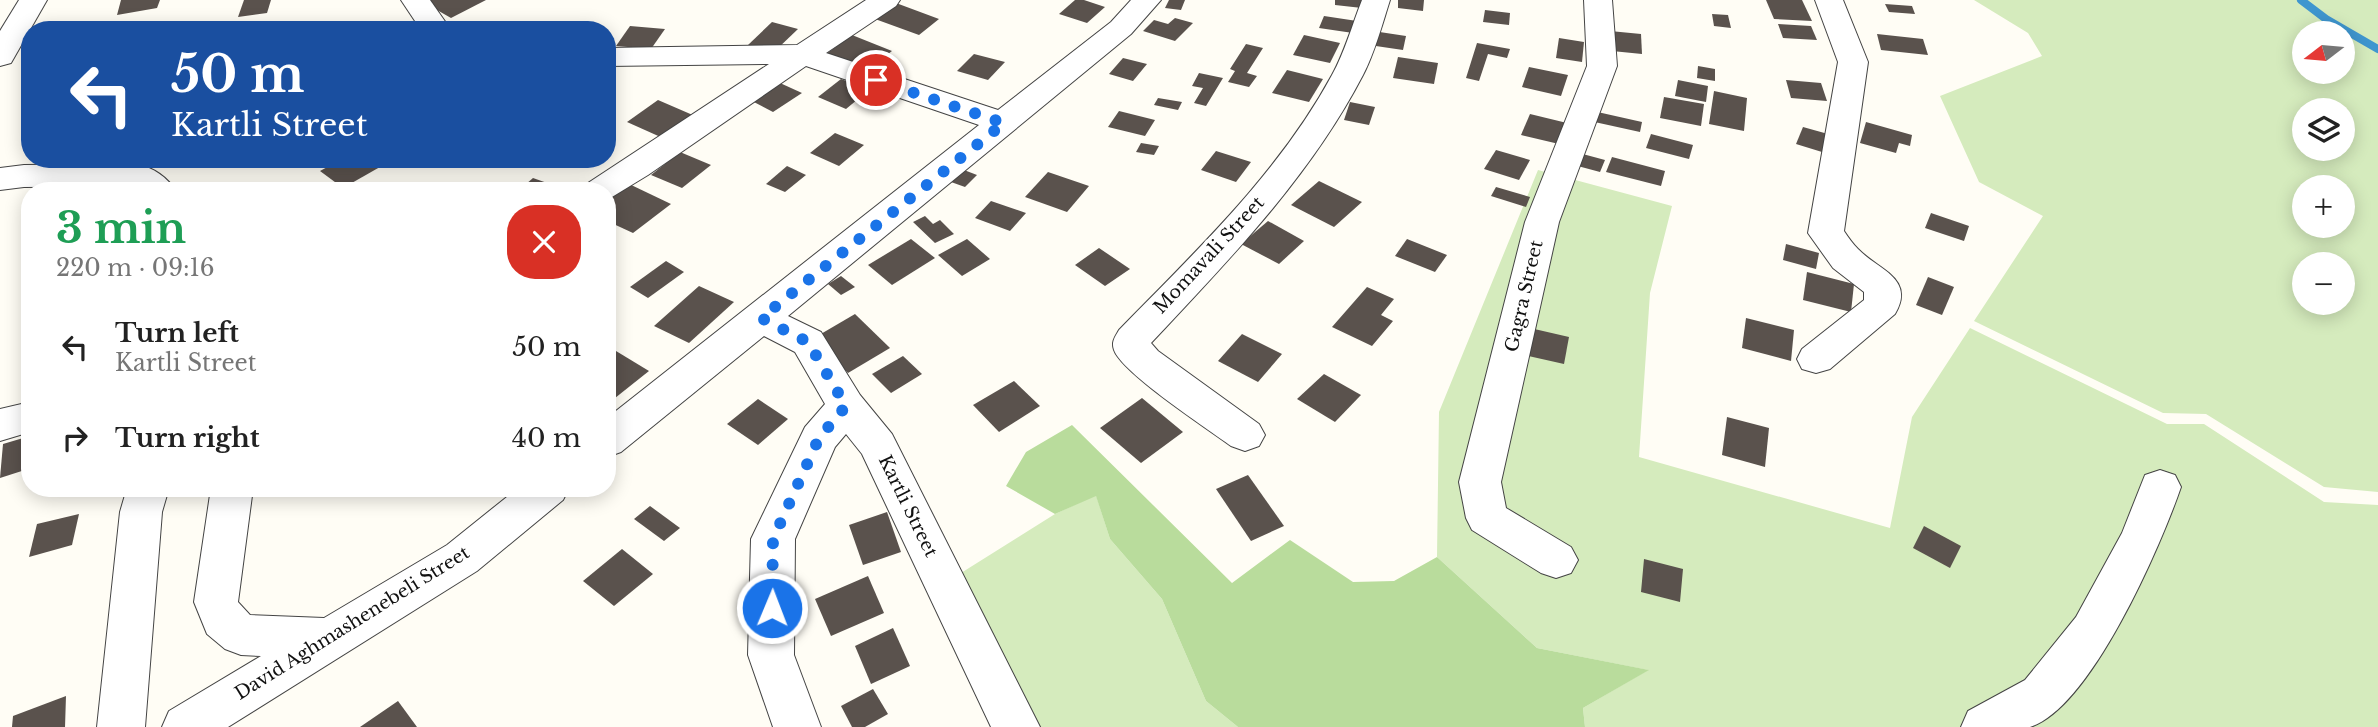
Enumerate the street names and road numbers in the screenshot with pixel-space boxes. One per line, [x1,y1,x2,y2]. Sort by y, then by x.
street label: Momavali Street [1149,192,1269,318]
street label: Gagra Street [1500,238,1548,354]
street label: Kartli Street [874,451,942,561]
street label: David Aghmashenebeli Street [231,541,474,705]

